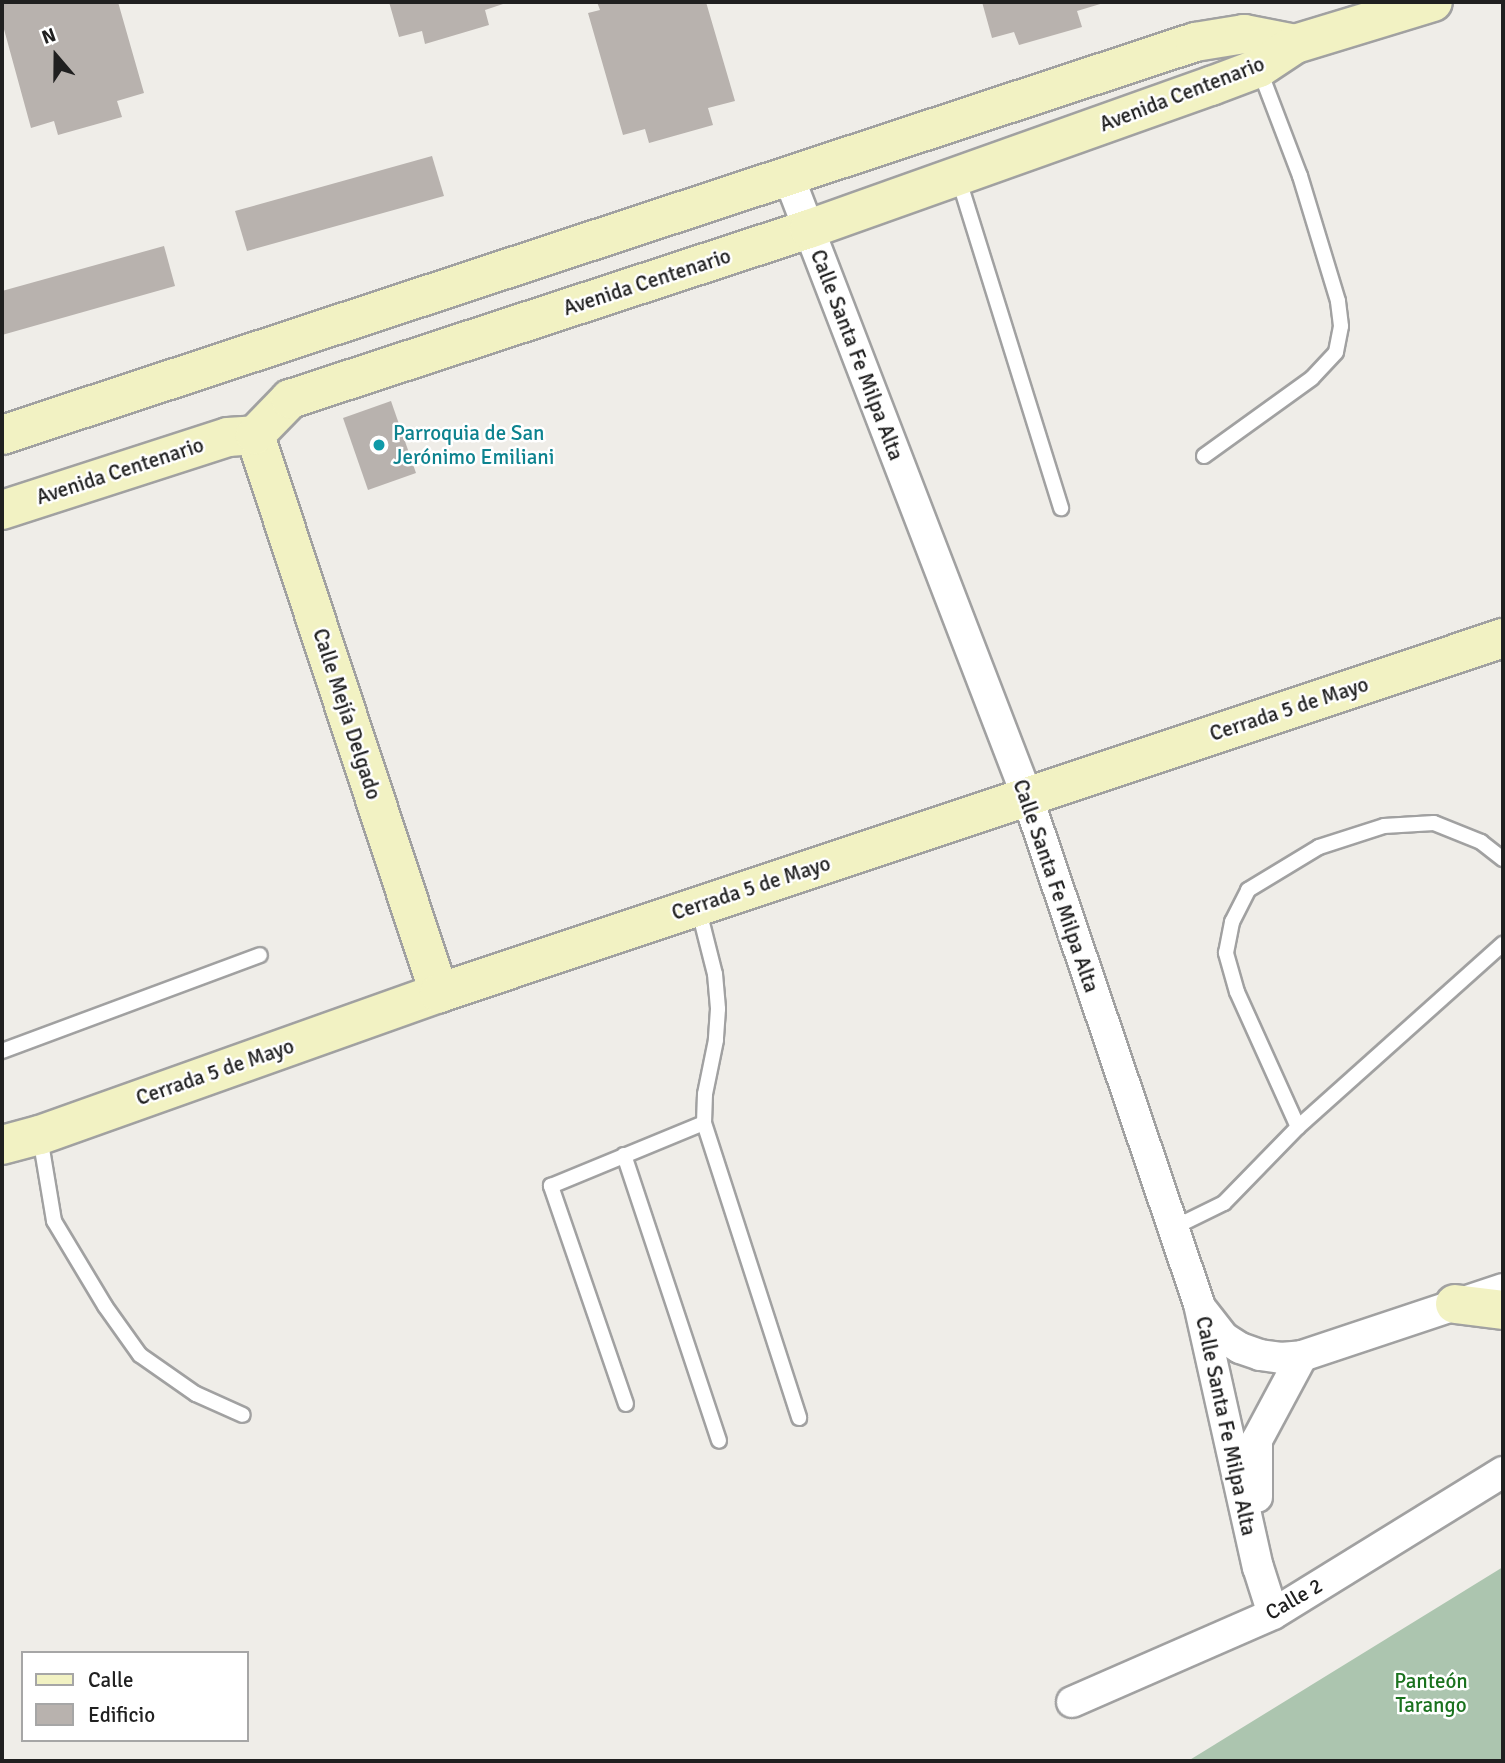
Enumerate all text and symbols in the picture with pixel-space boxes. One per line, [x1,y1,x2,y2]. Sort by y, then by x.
north arrow [21,21,91,91]
text: N [39,23,59,50]
street label: Avenida Centenario [1096,51,1268,137]
street label: Avenida Centenario [560,243,734,321]
street label: Calle Santa Fe Milpa Alta [805,246,909,464]
place label: Parroquia de San Jerónimo Emiliani [393,420,554,470]
street label: Avenida Centenario [33,432,207,510]
marker: Parroquia de San Jerónimo Emiliani [371,437,387,453]
street label: Calle Mejía Delgado [307,625,387,803]
street label: Cerrada 5 de Mayo [1206,671,1372,747]
street label: Calle Santa Fe Milpa Alta [1008,776,1104,996]
street label: Cerrada 5 de Mayo [668,850,834,926]
street label: Cerrada 5 de Mayo [133,1033,297,1111]
street label: Calle Santa Fe Milpa Alta [1190,1314,1262,1538]
street label: Calle 2 [1261,1573,1327,1625]
legend [21,1651,248,1742]
text: Calle [88,1667,134,1693]
park label: Panteón Tarango [1394,1668,1468,1718]
text: Edificio [88,1702,155,1728]

